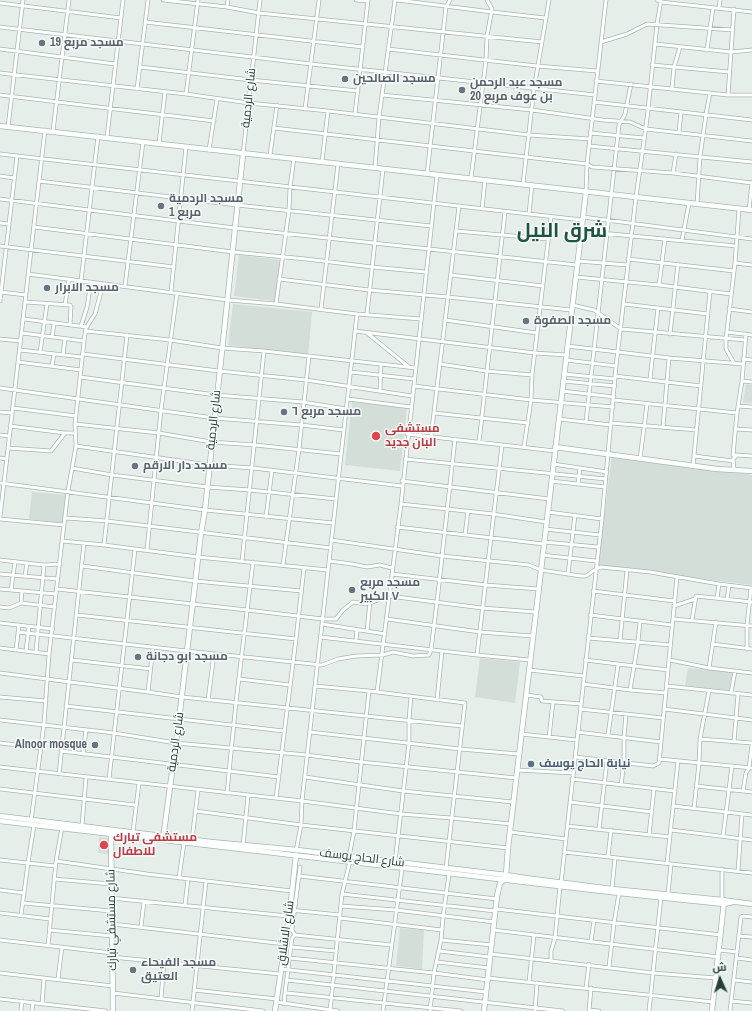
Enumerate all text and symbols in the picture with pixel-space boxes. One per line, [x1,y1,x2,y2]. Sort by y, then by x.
place label: مسجد مربع 19 [50,36,124,50]
marker: مسجد مربع 19 [37,38,47,48]
street label: شارع الردمية [239,67,259,129]
place label: مسجد الصالحين [353,72,436,86]
marker: مسجد الصالحين [340,74,350,84]
place label: مسجد عبد الرحمن بن عوف مربع 20 [470,76,563,104]
marker: مسجد عبد الرحمن بن عوف مربع 20 [457,85,467,95]
place label: مسجد الردمية مربع 1 [169,192,243,220]
marker: مسجد الردمية مربع 1 [156,201,166,211]
district label: شرق النيل [517,220,607,244]
place label: مسجد الابرار [55,281,119,295]
marker: مسجد الابرار [42,283,52,293]
place label: مسجد الصفوة [534,314,611,328]
marker: مسجد الصفوة [521,316,531,326]
street label: شارع الردمية [204,389,224,451]
place label: مسجد مربع ٦ [292,405,361,419]
marker: مسجد مربع ٦ [279,407,289,417]
place label: مستشفى البان جديد [385,422,440,450]
marker: مستشفى البان جديد [370,430,382,442]
place label: مسجد دار الارقم [143,459,227,473]
marker: مسجد دار الارقم [130,461,140,471]
place label: مسجد مربع ٧ الكبير [360,576,420,604]
marker: مسجد مربع ٧ الكبير [347,585,357,595]
place label: مسجد ابو دجانة [146,650,228,664]
marker: مسجد ابو دجانة [133,652,143,662]
street label: شارع الردمية [165,711,187,773]
place label: Alnoor mosque [15,738,87,752]
marker: Alnoor mosque [90,740,100,750]
place label: نيابة الحاج يوسف [539,757,630,771]
marker: نيابة الحاج يوسف [526,759,536,769]
place label: مستشفى تبارك للاطفال [113,831,197,859]
marker: مستشفى تبارك للاطفال [98,839,110,851]
street label: شارع الحاج يوسف [319,846,405,870]
street label: شارع مستشفي تبارك [104,869,120,971]
street label: شارع الاشلاق [274,900,298,966]
place label: مسجد الفيحاء العتيق [141,956,216,984]
north arrow [700,959,740,999]
text: ش [712,960,727,974]
marker: مسجد الفيحاء العتيق [128,965,138,975]

